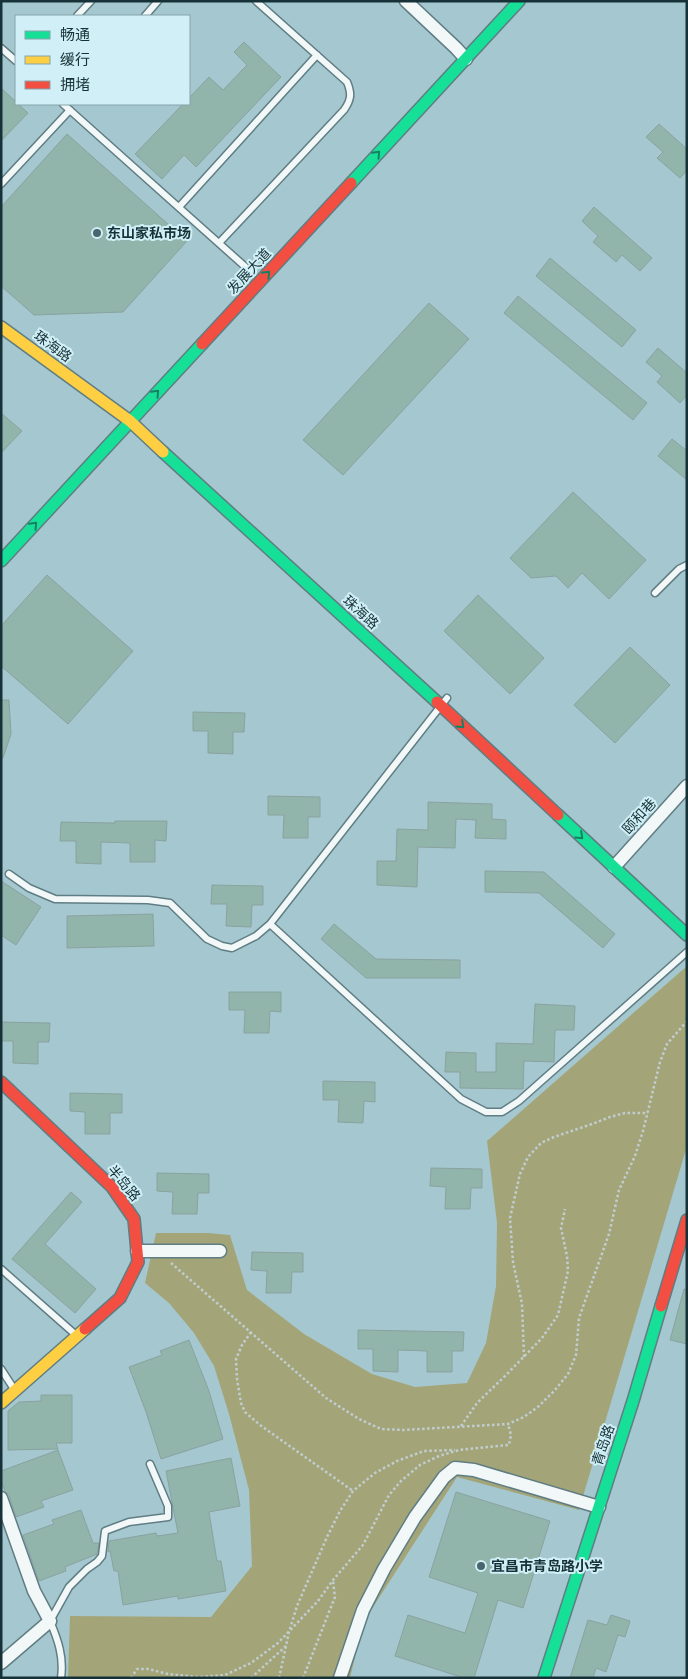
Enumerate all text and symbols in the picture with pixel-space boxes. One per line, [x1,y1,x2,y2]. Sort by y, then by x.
legend [15,15,190,105]
text: 畅通 [60,23,90,44]
text: 缓行 [60,48,90,69]
text: 拥堵 [60,73,90,94]
one-way arrow [371,151,380,160]
place label: 东山家私市场 [107,222,191,242]
marker: 东山家私市场 [91,227,103,239]
street label: 发展大道 [222,243,275,298]
one-way arrow [261,270,270,279]
street label: 珠海路 [31,325,76,366]
one-way arrow [150,389,159,398]
one-way arrow [28,522,37,531]
street label: 珠海路 [339,590,384,633]
one-way arrow [456,719,465,728]
street label: 颐和巷 [617,793,660,838]
one-way arrow [575,830,584,839]
street label: 半岛路 [104,1160,146,1205]
street label: 青岛路 [586,1422,618,1468]
place label: 宜昌市青岛路小学 [491,1555,603,1575]
marker: 宜昌市青岛路小学 [475,1560,487,1572]

